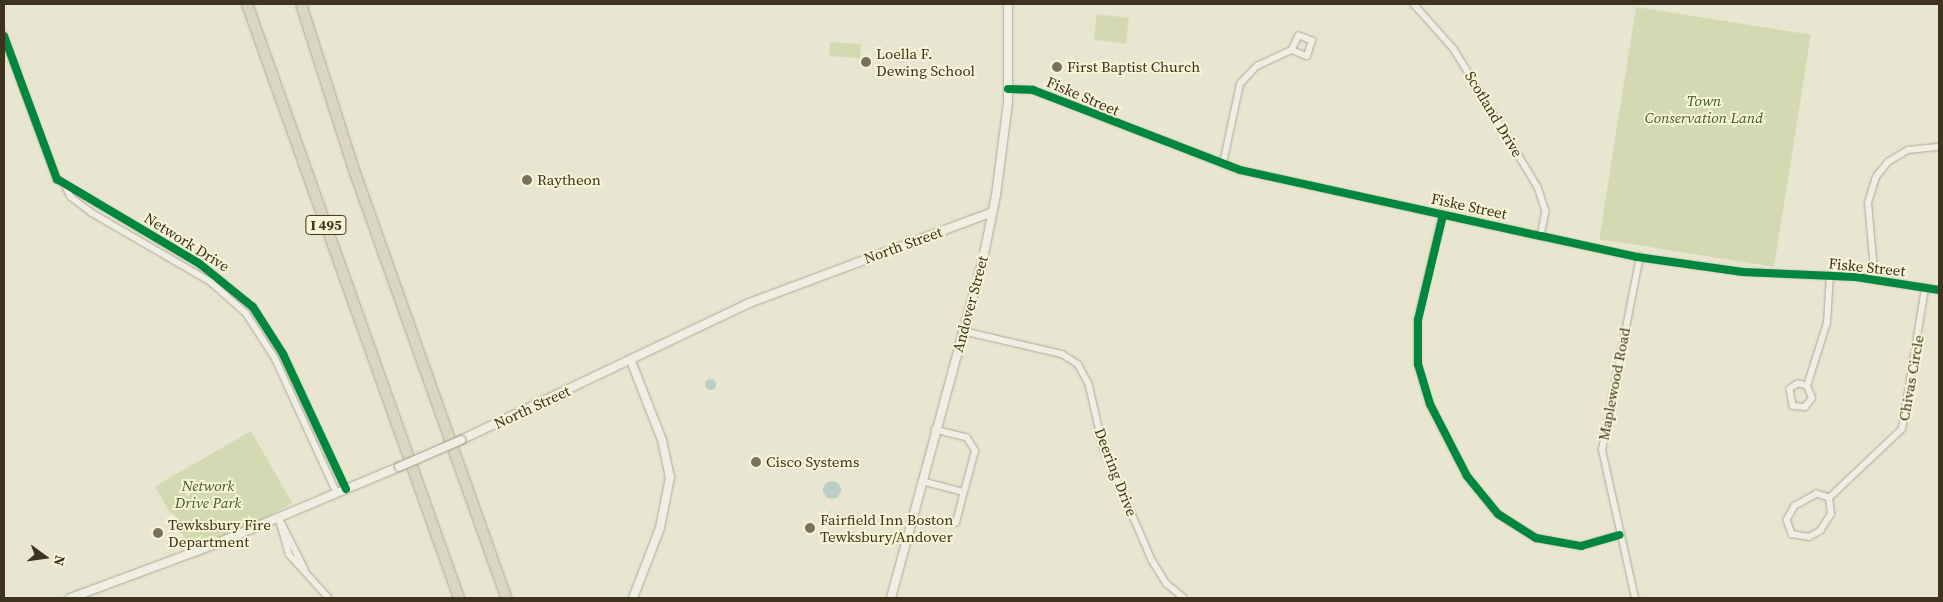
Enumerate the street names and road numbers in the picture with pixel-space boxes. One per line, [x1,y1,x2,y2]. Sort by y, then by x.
street label: Scotland Drive [1461,68,1527,160]
street label: Fiske Street [1044,73,1122,119]
street label: Fiske Street [1429,189,1509,223]
street label: Network Drive [141,209,233,275]
road number: I 495 [305,214,347,236]
street label: North Street [861,223,945,267]
street label: Andover Street [948,254,992,354]
street label: Fiske Street [1828,254,1906,280]
street label: Maplewood Road [1594,326,1634,442]
street label: Chivas Circle [1895,334,1927,422]
street label: North Street [491,382,573,432]
street label: Deering Drive [1091,425,1141,519]

